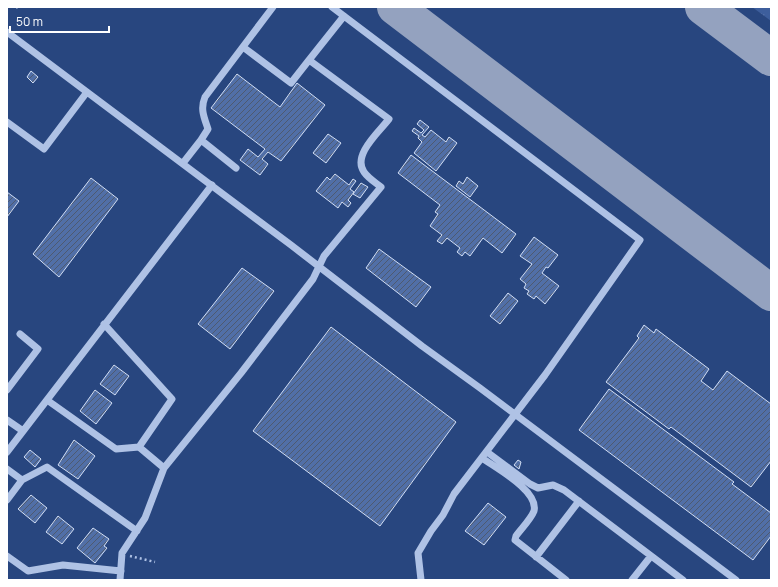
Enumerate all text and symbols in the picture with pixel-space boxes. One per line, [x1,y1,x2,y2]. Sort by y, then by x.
scale bar [10,8,109,34]
text: 50 m [16,13,43,30]

